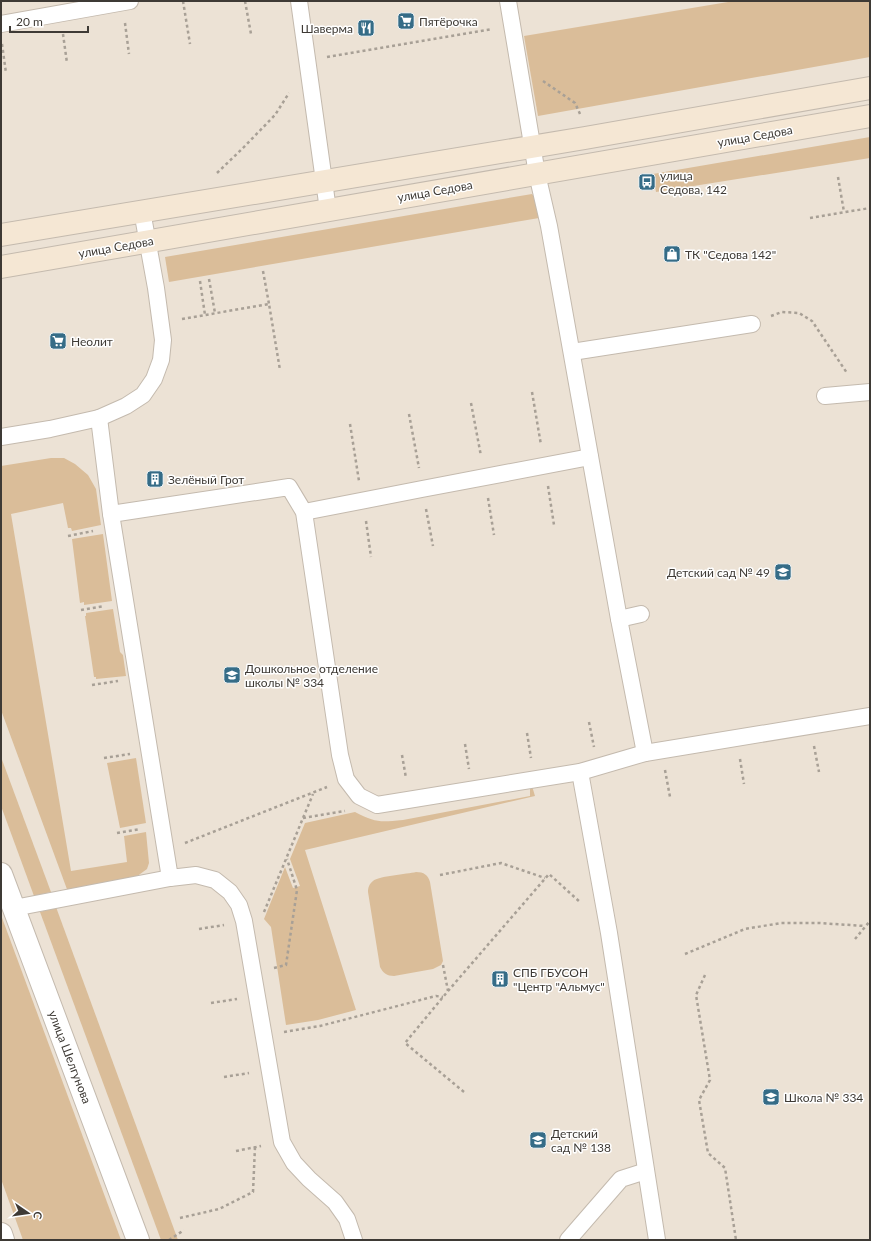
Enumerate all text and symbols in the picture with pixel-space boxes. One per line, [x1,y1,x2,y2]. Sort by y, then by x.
scale bar [10,8,88,34]
supermarket icon: Пятёрочка [396,11,416,31]
text: 20 m [16,14,43,29]
place label: Пятёрочка [419,14,478,29]
restaurant icon: Шаверма [356,18,376,38]
place label: Шаверма [301,21,353,36]
street label: улица Седова [716,122,794,150]
place label: улица Седова, 142 [660,168,727,197]
bus stop icon: улица Седова, 142 [637,172,657,192]
street label: улица Седова [396,177,474,205]
street label: улица Седова [77,233,155,261]
shop icon: ТК "Седова 142" [662,244,682,264]
place label: ТК "Седова 142" [685,247,776,262]
supermarket icon: Неолит [48,331,68,351]
place label: Неолит [71,334,113,349]
building icon: Зелёный Грот [145,469,165,489]
place label: Зелёный Грот [168,472,244,487]
school or university icon: Детский сад № 49 [773,562,793,582]
place label: Детский сад № 49 [667,565,770,580]
place label: Дошкольное отделение школы № 334 [245,661,378,690]
school or university icon: Дошкольное отделение школы № 334 [222,665,242,685]
place label: СПБ ГБУСОН "Центр "Альмус" [513,965,605,994]
building icon: СПБ ГБУСОН "Центр "Альмус" [490,969,510,989]
street label: улица Шелгунова [45,1008,95,1106]
school or university icon: Школа № 334 [761,1087,781,1107]
place label: Школа № 334 [784,1090,863,1105]
place label: Детский сад № 138 [551,1126,611,1155]
school or university icon: Детский сад № 138 [528,1130,548,1150]
north arrow [8,1193,48,1233]
text: С [31,1210,45,1221]

